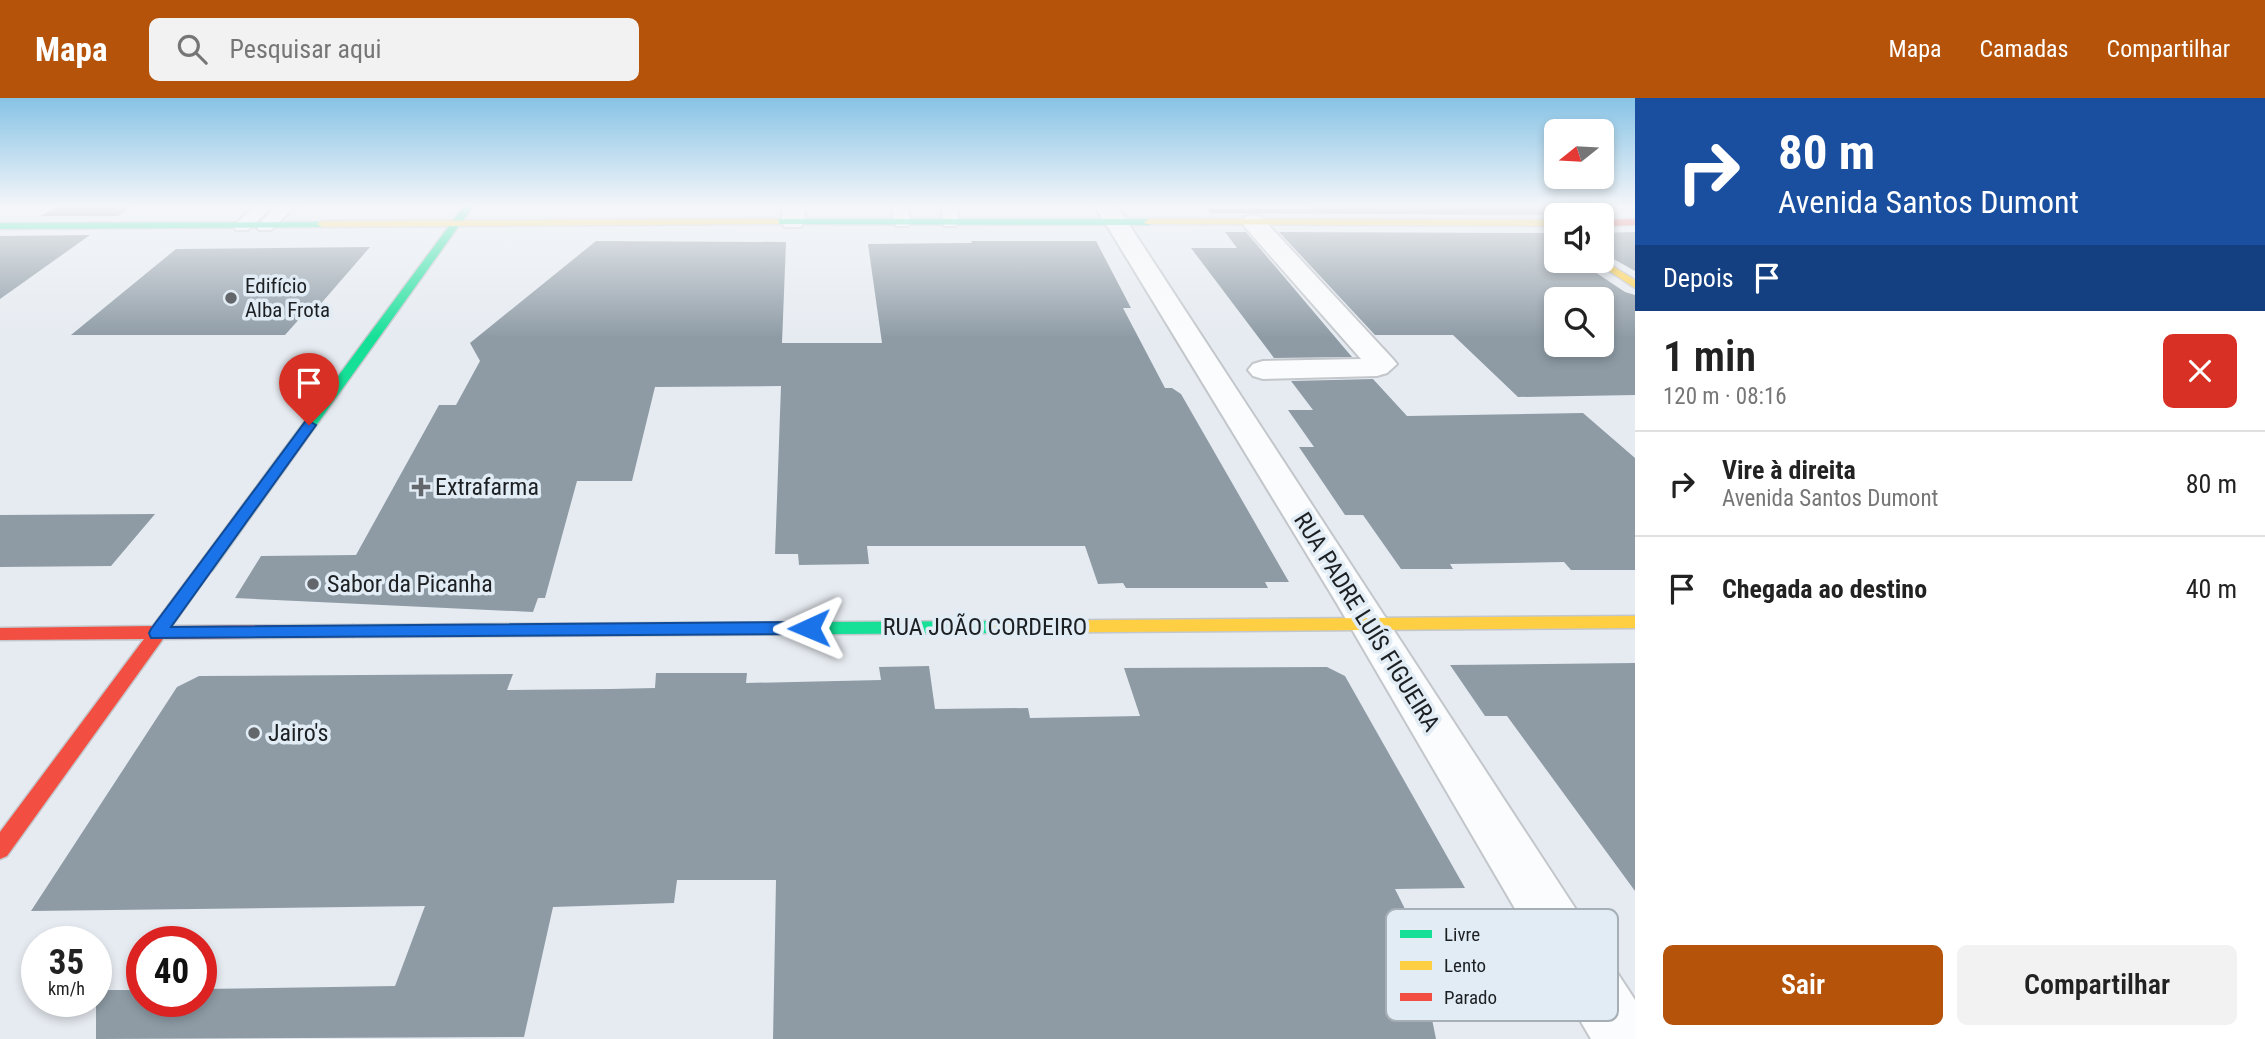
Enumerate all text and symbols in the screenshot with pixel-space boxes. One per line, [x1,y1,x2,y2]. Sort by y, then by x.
search box [149,18,639,81]
text: Mapa [35,30,107,69]
icon: search [173,30,211,68]
text: Pesquisar aqui [229,34,382,64]
text: Mapa [1889,35,1942,63]
text: Camadas [1980,35,2069,63]
text: Compartilhar [2107,35,2230,63]
north arrow [1544,119,1614,189]
map controls [1544,119,1614,357]
text: 80 m [1778,124,1875,181]
icon: right [1663,126,1754,217]
text: Avenida Santos Dumont [1778,183,2079,221]
button: sound [1544,203,1614,273]
icon: arrive [1748,259,1786,297]
text: Depois [1663,263,1734,293]
place label: Edifício Alba Frota [245,274,330,322]
button: search [1544,287,1614,357]
marker: Edifício Alba Frota [223,290,239,306]
text: 1 min [1663,332,1756,381]
button: close [2163,334,2237,408]
pin [279,353,339,425]
icon: arrive [290,364,328,402]
text: 120 m · 08:16 [1663,383,1787,410]
text: Vire à direita [1722,455,1856,485]
icon: right [1663,465,1701,503]
text: 80 m [2186,469,2237,499]
place label: Extrafarma [435,473,539,501]
marker: Extrafarma [413,479,429,495]
text: Avenida Santos Dumont [1722,485,1938,512]
street label: RUA PADRE LUÍS FIGUEIRA [1288,507,1446,737]
place label: Sabor da Picanha [327,570,493,598]
icon: arrive [1663,570,1701,608]
text: Chegada ao destino [1722,574,1927,604]
text: 40 m [2186,574,2237,604]
marker: Sabor da Picanha [305,576,321,592]
position arrow [772,591,846,665]
street label: RUA JOÃO CORDEIRO [883,613,1087,641]
place label: Jairo's [268,719,328,747]
marker: Jairo's [246,725,262,741]
legend [1386,909,1618,1021]
text: Livre [1444,923,1480,946]
speed limit sign: 40 [126,926,217,1017]
text: 35 [49,942,84,983]
button: Sair [1663,945,1943,1025]
button: Compartilhar [1957,945,2237,1025]
text: Lento [1444,954,1486,977]
text: km/h [48,978,85,999]
text: Parado [1444,986,1497,1009]

